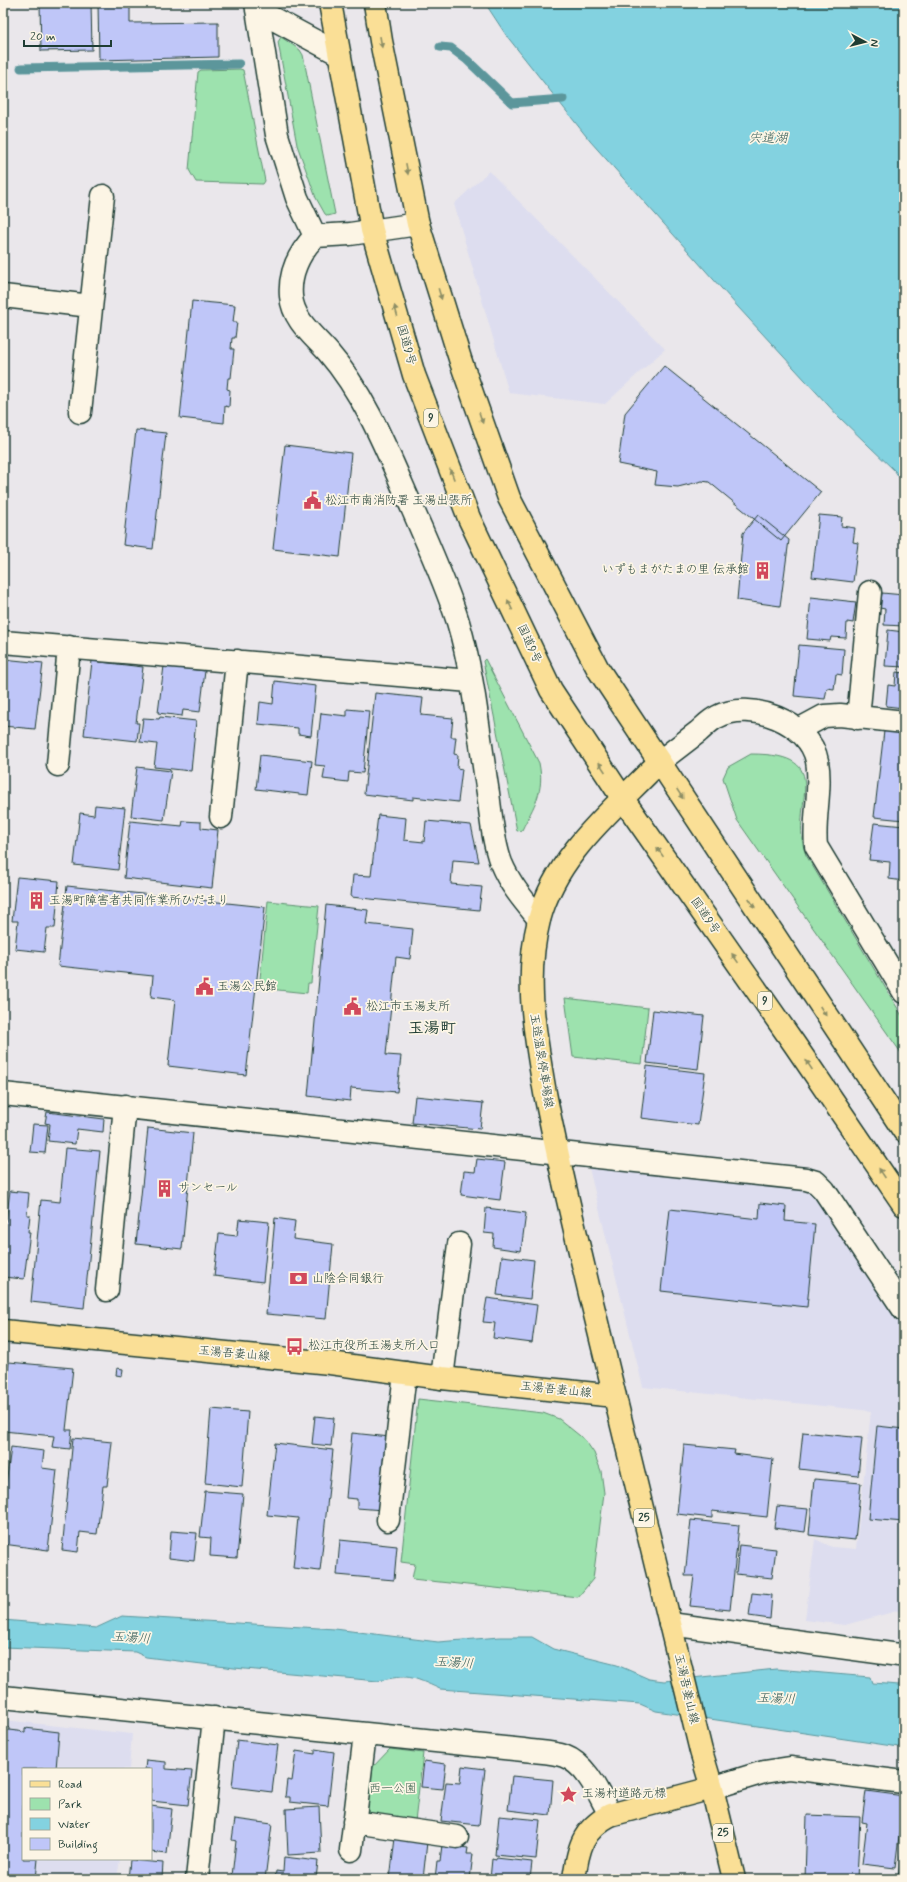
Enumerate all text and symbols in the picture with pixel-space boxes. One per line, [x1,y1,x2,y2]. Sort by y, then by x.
scale bar [24,22,111,48]
north arrow [845,22,885,62]
text: 20 m [30,29,56,45]
one-way arrow [378,35,384,48]
text: N [867,39,881,48]
water label: 宍道湖 [748,130,788,147]
one-way arrow [404,163,410,175]
one-way arrow [437,289,443,301]
one-way arrow [393,305,399,317]
street label: 国道9号 [393,323,419,367]
road number: 9 [424,409,438,427]
one-way arrow [478,412,484,424]
one-way arrow [449,467,455,479]
public building icon: 松江市南消防署 玉湯出張所 [302,491,322,511]
place label: 松江市南消防署 玉湯出張所 [325,493,472,509]
building icon: いずもまがたまの里 伝承館 [752,560,772,580]
place label: いずもまがたまの里 伝承館 [602,562,749,578]
one-way arrow [507,599,513,611]
street label: 国道9号 [513,622,545,666]
one-way arrow [598,761,606,772]
one-way arrow [676,789,684,799]
one-way arrow [656,847,664,857]
building icon: 玉湯町障害者共同作業所ひだまり [26,891,46,911]
place label: 玉湯町障害者共同作業所ひだまり [49,893,229,909]
street label: 国道9号 [686,894,724,938]
one-way arrow [748,897,755,909]
one-way arrow [731,953,739,964]
public building icon: 玉湯公民館 [194,977,214,997]
place label: 玉湯公民館 [217,979,277,995]
road number: 9 [758,992,772,1010]
public building icon: 松江市玉湯支所 [343,997,363,1017]
place label: 松江市玉湯支所 [366,999,450,1015]
one-way arrow [819,1006,827,1016]
street label: 玉造温泉停車場線 [526,1012,556,1110]
district label: 玉湯町 [408,1018,456,1039]
one-way arrow [805,1060,813,1070]
one-way arrow [878,1168,886,1178]
building icon: サンセール [155,1178,175,1198]
place label: サンセール [178,1180,238,1196]
bank icon: 山陰合同銀行 [289,1269,309,1289]
place label: 山陰合同銀行 [312,1271,384,1287]
bus stop icon: 松江市役所玉湯支所入口 [285,1336,305,1356]
place label: 松江市役所玉湯支所入口 [308,1338,440,1354]
street label: 玉湯吾妻山線 [197,1343,271,1365]
street label: 玉湯吾妻山線 [519,1378,593,1402]
road number: 25 [634,1509,654,1527]
water label: 玉湯川 [111,1628,151,1648]
street label: 玉湯吾妻山線 [670,1652,702,1726]
water label: 玉湯川 [434,1653,474,1673]
water label: 玉湯川 [756,1690,796,1708]
legend [22,1768,152,1860]
text: Road [58,1777,82,1793]
park label: 西一公園 [369,1781,417,1797]
place icon: 玉湯村道路元標 [559,1784,579,1804]
place label: 玉湯村道路元標 [582,1786,666,1802]
text: Park [58,1797,82,1813]
text: Water [58,1817,90,1833]
road number: 25 [713,1824,733,1842]
text: Building [58,1837,98,1854]

